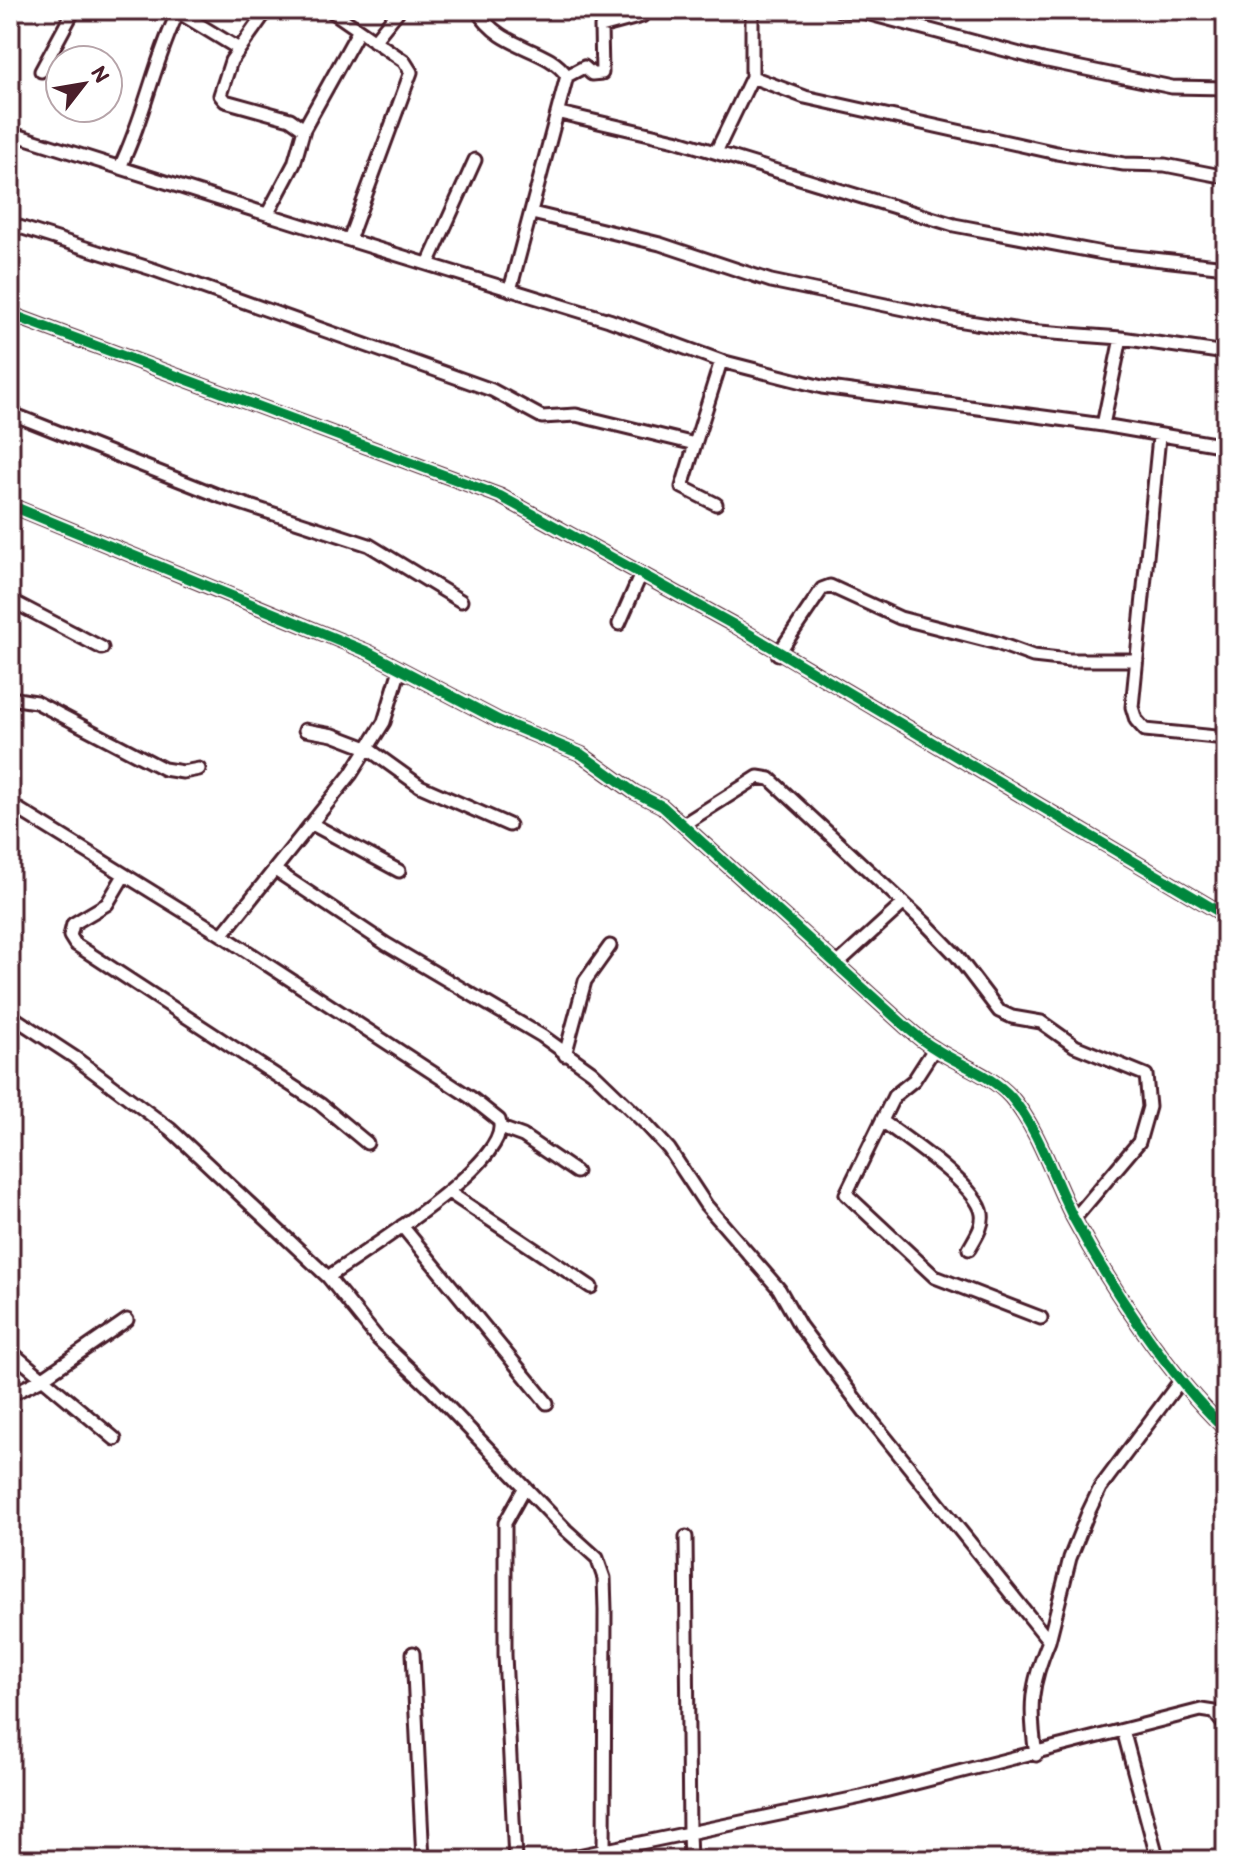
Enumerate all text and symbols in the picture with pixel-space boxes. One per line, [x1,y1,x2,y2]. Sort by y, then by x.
north arrow [44,44,124,124]
text: N [85,61,116,87]

